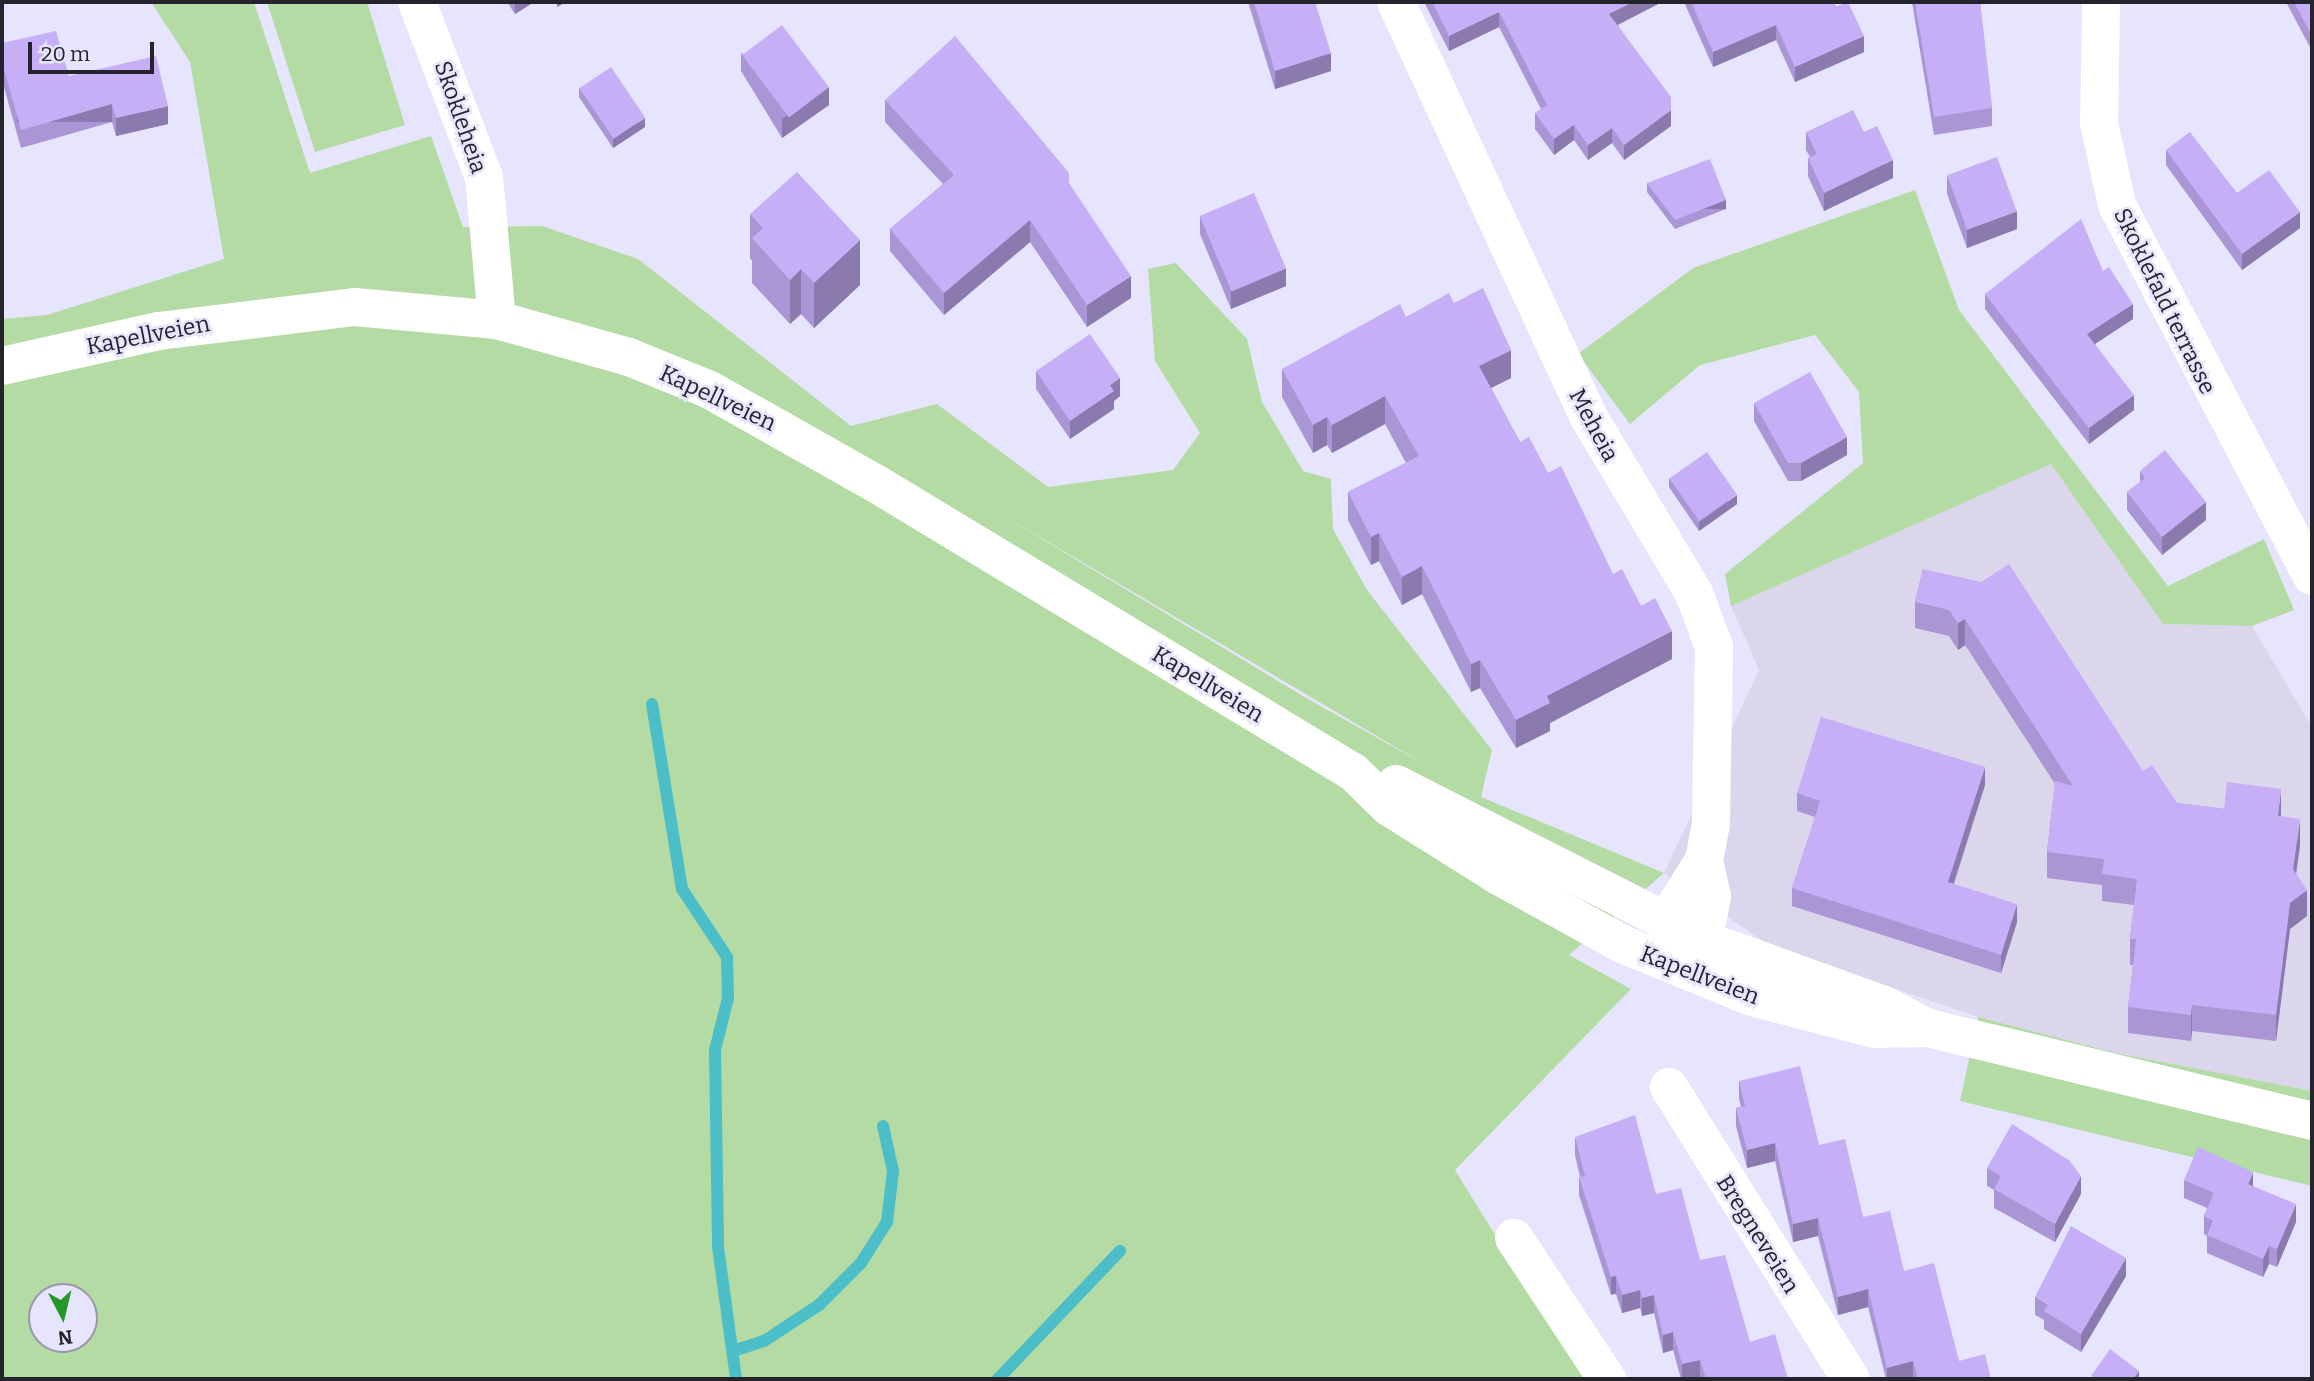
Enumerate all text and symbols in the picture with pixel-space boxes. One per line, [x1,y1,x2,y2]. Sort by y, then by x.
scale bar [32,28,158,72]
text: 20 m [41,41,90,67]
street label: Skokleheia [429,57,493,177]
street label: Skoklefald terrasse [2108,204,2222,398]
street label: Kapellveien [84,310,212,360]
street label: Kapellveien [655,359,781,437]
street label: Meheia [1563,384,1625,466]
street label: Kapellveien [1147,640,1269,728]
street label: Kapellveien [1637,940,1763,1010]
street label: Bregneveien [1711,1170,1805,1298]
north arrow [28,1283,98,1353]
text: N [57,1325,74,1350]

